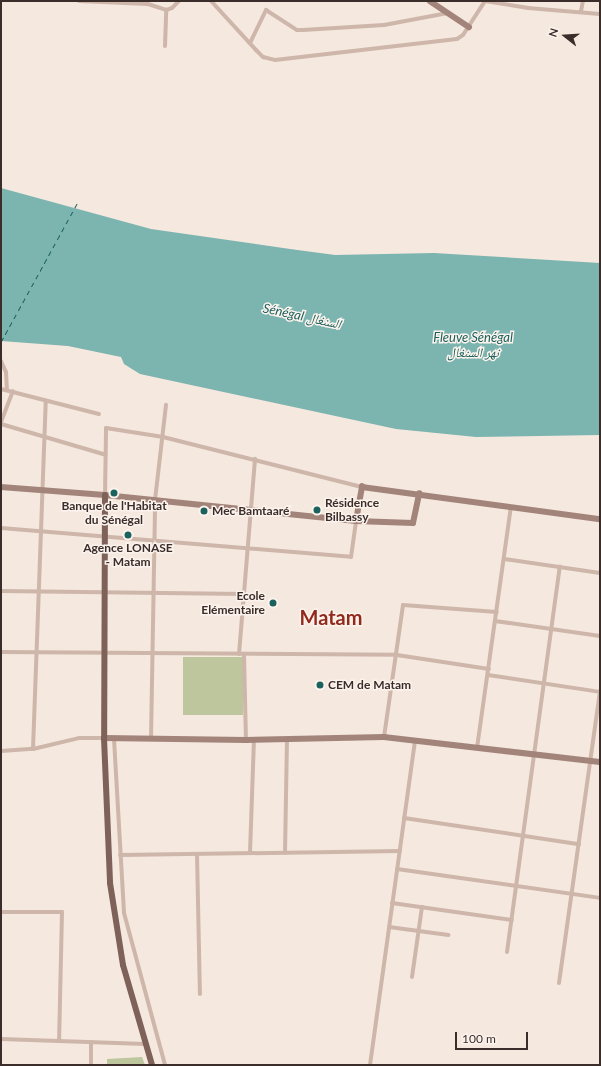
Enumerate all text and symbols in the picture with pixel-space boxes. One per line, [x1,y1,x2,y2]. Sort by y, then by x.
north arrow [545,16,585,56]
text: N [546,26,561,38]
water label: Sénégal السنغال [262,300,342,332]
water label: Fleuve Sénégal نهر السنغال [433,330,513,361]
marker: Banque de l'Habitat du Sénégal [109,488,119,498]
place label: Résidence Bilbassy [325,496,379,524]
place label: Banque de l'Habitat du Sénégal [61,499,167,527]
place label: Mec Bamtaaré [212,504,289,518]
marker: Résidence Bilbassy [312,505,322,515]
marker: Mec Bamtaaré [199,506,209,516]
marker: Agence LONASE - Matam [123,530,133,540]
place label: Agence LONASE - Matam [83,541,173,569]
place label: Ecole Elémentaire [201,589,265,617]
marker: Ecole Elémentaire [268,598,278,608]
district label: Matam [300,605,362,629]
place label: CEM de Matam [328,678,411,692]
marker: CEM de Matam [315,680,325,690]
scale bar [457,1024,530,1050]
text: 100 m [462,1031,496,1046]

